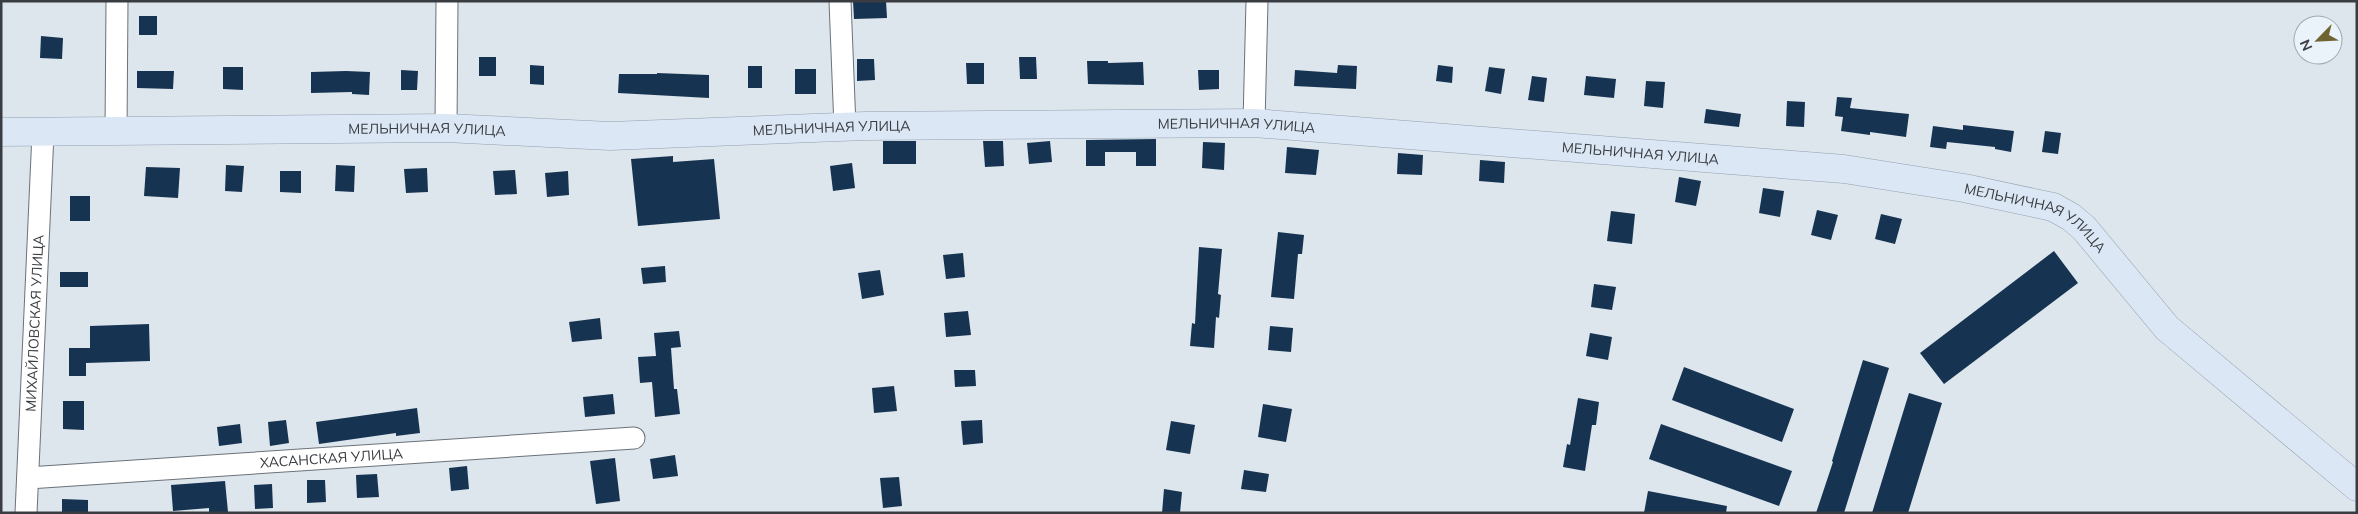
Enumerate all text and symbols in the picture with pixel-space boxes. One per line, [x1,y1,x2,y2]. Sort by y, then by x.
north arrow [2293,15,2343,65]
text: N [2296,37,2316,54]
street label: МЕЛЬНИЧНАЯ УЛИЦА [1158,114,1317,137]
street label: МЕЛЬНИЧНАЯ УЛИЦА [753,117,911,139]
street label: МЕЛЬНИЧНАЯ УЛИЦА [348,119,507,140]
street label: МЕЛЬНИЧНАЯ УЛИЦА [1561,138,1720,168]
street label: МЕЛЬНИЧНАЯ УЛИЦА [1963,179,2110,257]
street label: МИХАЙЛОВСКАЯ УЛИЦА [22,234,47,412]
street label: ХАСАНСКАЯ УЛИЦА [259,444,404,472]

